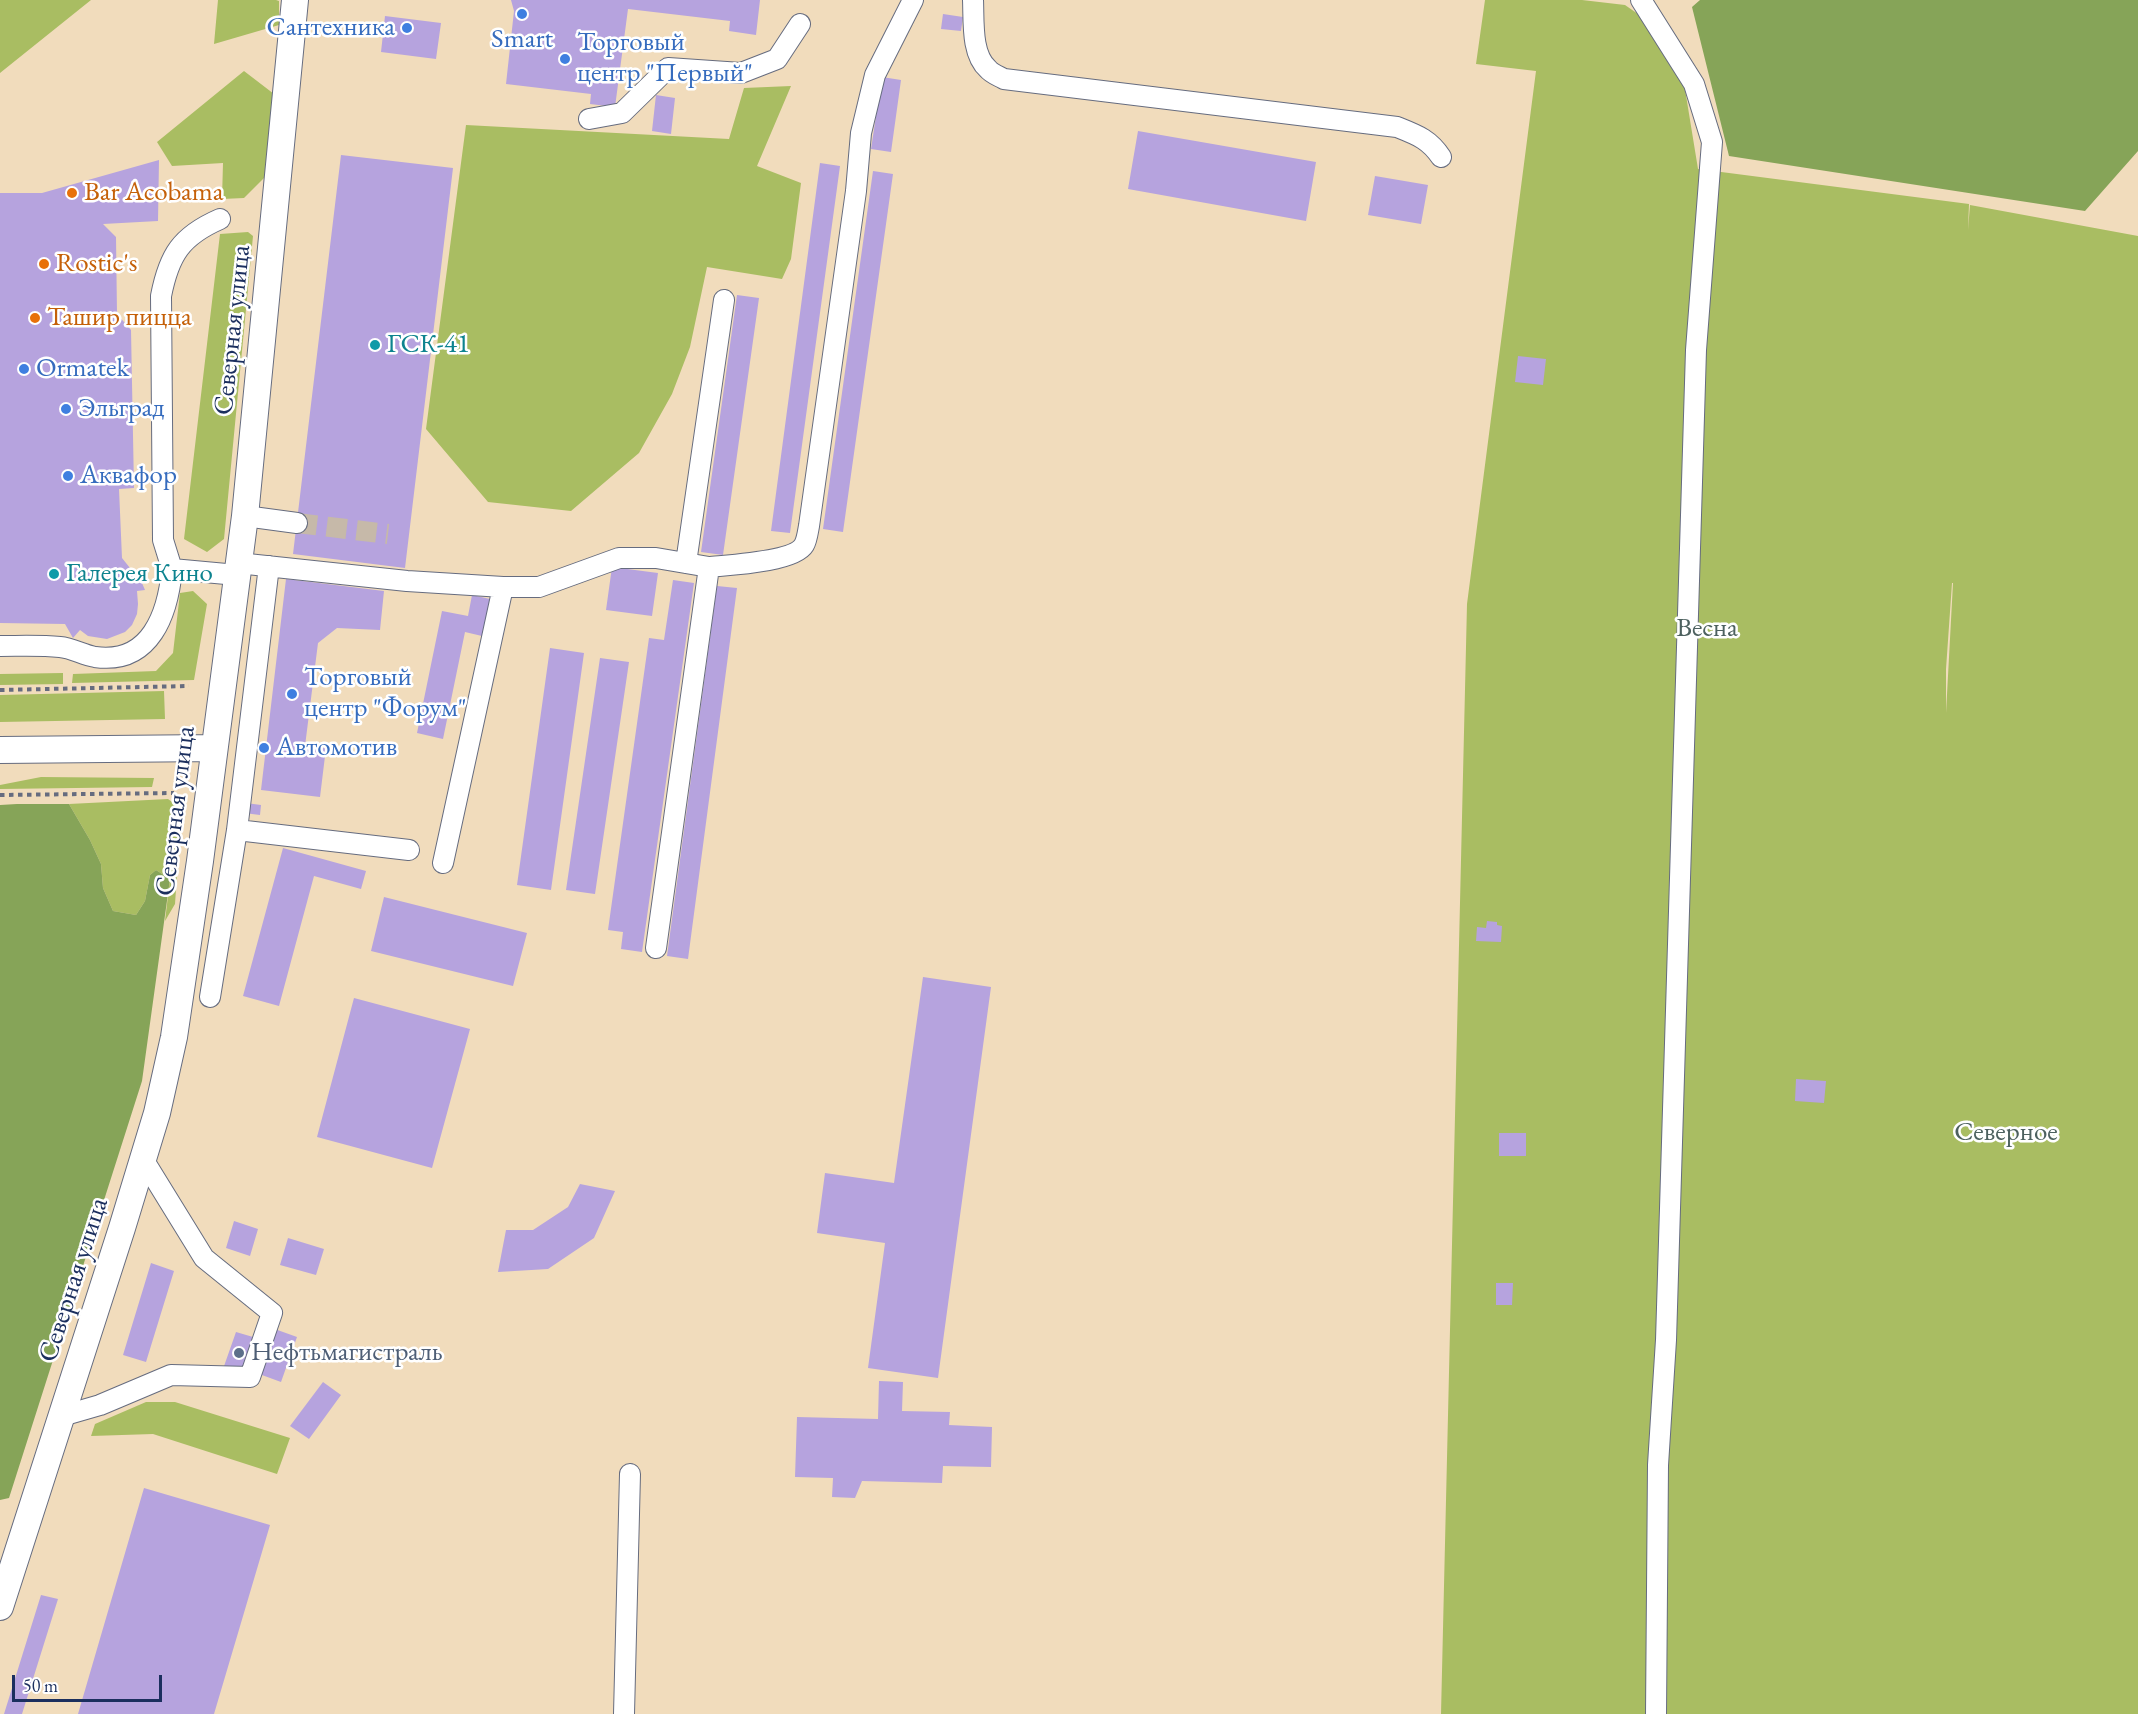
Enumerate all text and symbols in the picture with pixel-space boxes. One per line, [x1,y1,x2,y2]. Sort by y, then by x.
marker: Smart [515,7,529,21]
place label: Сантехника [267,12,395,44]
marker: Сантехника [400,21,414,35]
place label: Smart [491,24,553,56]
place label: Торговый центр "Первый" [577,27,753,90]
marker: Торговый центр "Первый" [558,52,572,66]
place label: Bar Acobama [84,177,223,209]
marker: Bar Acobama [65,186,79,200]
street label: Северная улица [208,243,258,417]
place label: Rostic's [56,248,138,280]
marker: Rostic's [37,257,51,271]
place label: Ташир пицца [47,302,192,334]
marker: Ташир пицца [28,311,42,325]
place label: ГСК-41 [387,329,470,361]
marker: ГСК-41 [368,338,382,352]
place label: Ormatek [36,353,129,385]
marker: Ormatek [17,362,31,376]
place label: Эльград [78,393,164,425]
marker: Эльград [59,402,73,416]
place label: Аквафор [80,460,177,492]
marker: Аквафор [61,469,75,483]
place label: Галерея Кино [66,558,213,590]
marker: Галерея Кино [47,567,61,581]
park label: Весна [1676,613,1738,645]
place label: Торговый центр "Форум" [304,662,467,725]
marker: Торговый центр "Форум" [285,687,299,701]
street label: Северная улица [149,724,203,898]
place label: Автомотив [276,732,397,764]
marker: Автомотив [257,741,271,755]
park label: Северное [1954,1117,2058,1149]
street label: Северная улица [32,1194,116,1366]
place label: Нефтьмагистраль [251,1337,443,1369]
marker: Нефтьмагистраль [232,1346,246,1360]
scale bar [15,1663,165,1701]
text: 50 m [23,1674,58,1697]

